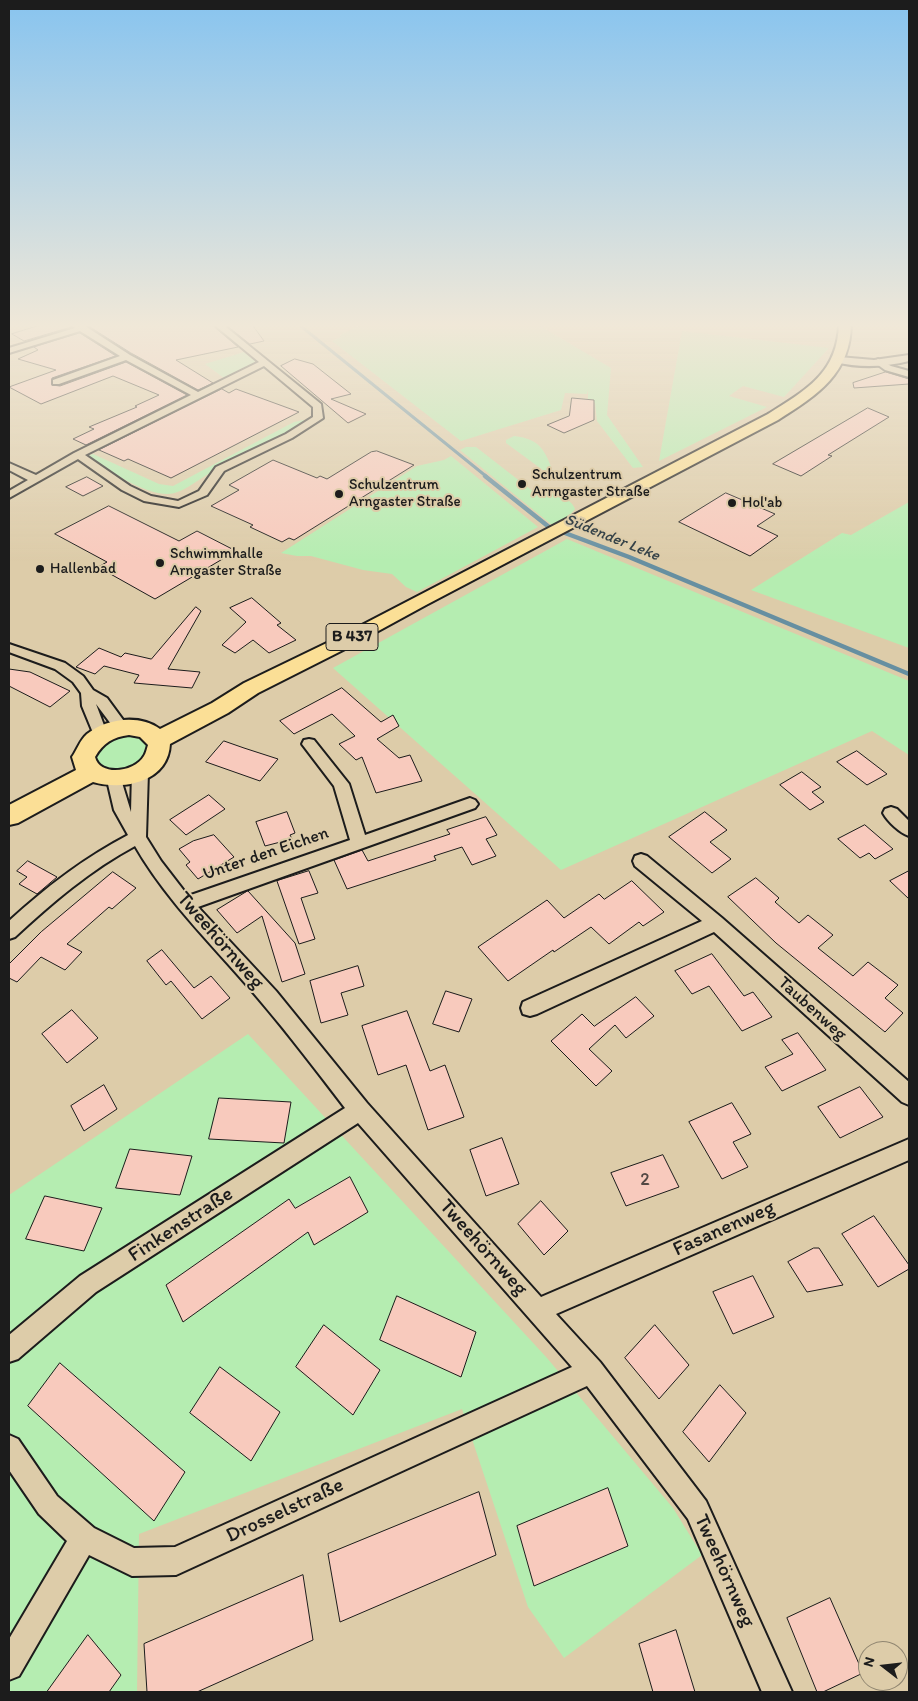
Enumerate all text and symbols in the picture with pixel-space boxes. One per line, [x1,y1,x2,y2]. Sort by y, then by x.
place label: Schulzentrum Arrngaster Straße [532,466,650,501]
place label: Schulzentrum Arngaster Straße [349,476,461,511]
marker: Schulzentrum Arrngaster Straße [516,478,528,490]
marker: Schulzentrum Arngaster Straße [333,488,345,500]
place label: Hol'ab [742,494,782,512]
marker: Hol'ab [726,497,738,509]
water label: Südender Leke [562,510,662,566]
place label: Schwimmhalle Arngaster Straße [170,545,282,580]
marker: Schwimmhalle Arngaster Straße [154,557,166,569]
place label: Hallenbad [50,560,116,578]
marker: Hallenbad [34,563,46,575]
road number: B 437 [326,624,378,650]
street label: Unter den Eichen [200,822,332,886]
street label: Tweehörnweg [171,887,269,995]
street label: Taubenweg [773,972,851,1046]
house number: 2 [640,1169,650,1191]
street label: Finkenstraße [124,1182,238,1268]
street label: Tweehörnweg [433,1195,533,1301]
street label: Fasanenweg [669,1195,779,1263]
street label: Drosselstraße [222,1473,348,1549]
street label: Tweehörnweg [688,1511,760,1631]
north arrow [858,1641,908,1691]
text: N [860,1655,879,1669]

